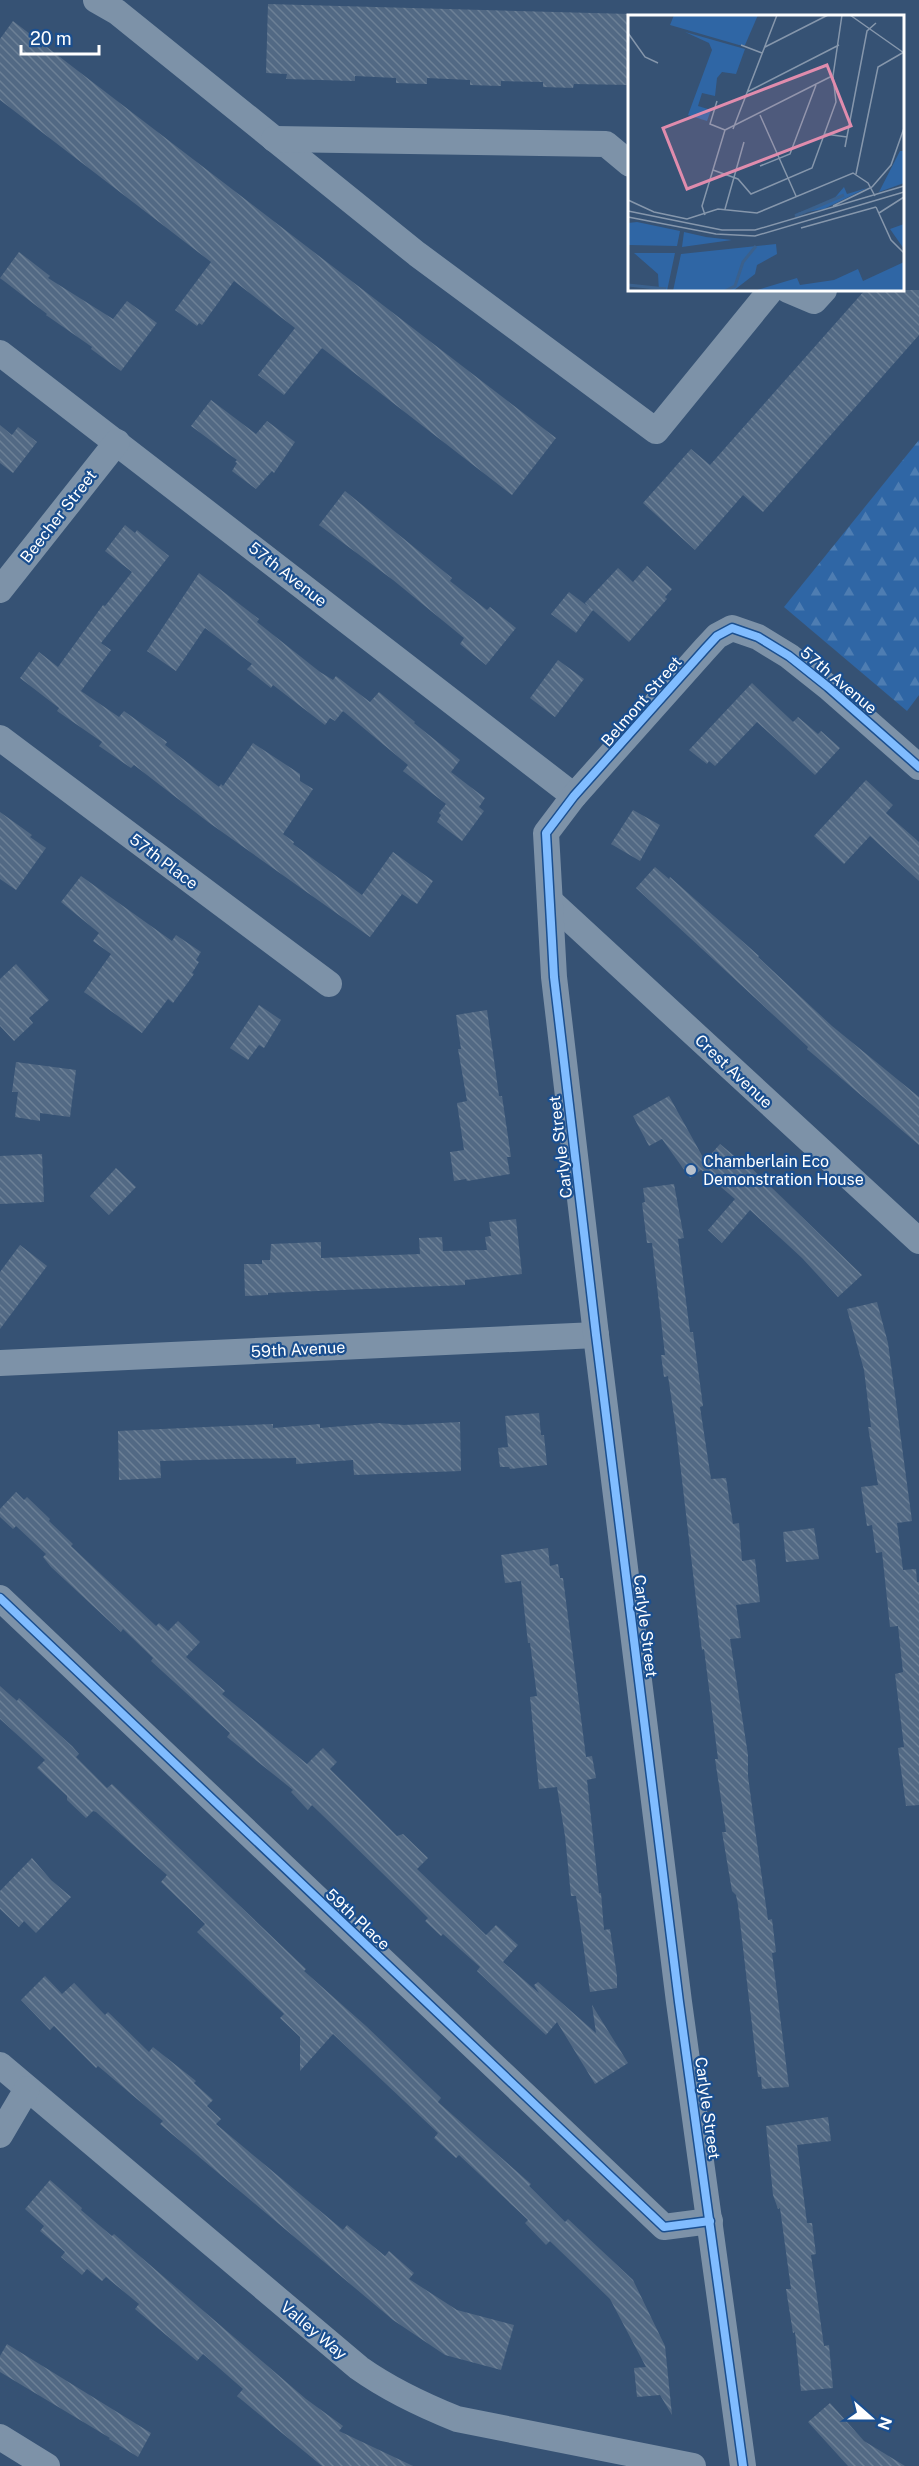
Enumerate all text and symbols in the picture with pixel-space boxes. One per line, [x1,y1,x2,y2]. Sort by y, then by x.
inset map [628,15,904,291]
scale bar [21,18,99,56]
text: 20 m [30,28,72,49]
street label: Beecher Street [16,466,101,567]
street label: 57th Avenue [245,538,331,611]
street label: 57th Avenue [797,643,881,718]
street label: Belmont Street [597,652,686,750]
street label: 57th Place [126,830,202,893]
street label: Crest Avenue [691,1031,776,1112]
street label: Carlyle Street [545,1095,576,1199]
place label: Chamberlain Eco Demonstration House [703,1152,864,1189]
marker: Chamberlain Eco Demonstration House [684,1163,698,1177]
street label: 59th Avenue [250,1338,346,1361]
street label: Carlyle Street [630,1574,661,1678]
street label: 59th Place [322,1885,394,1954]
street label: Carlyle Street [691,2056,724,2160]
street label: Valley Way [277,2297,351,2364]
north arrow [841,2388,901,2448]
text: N [873,2414,896,2432]

